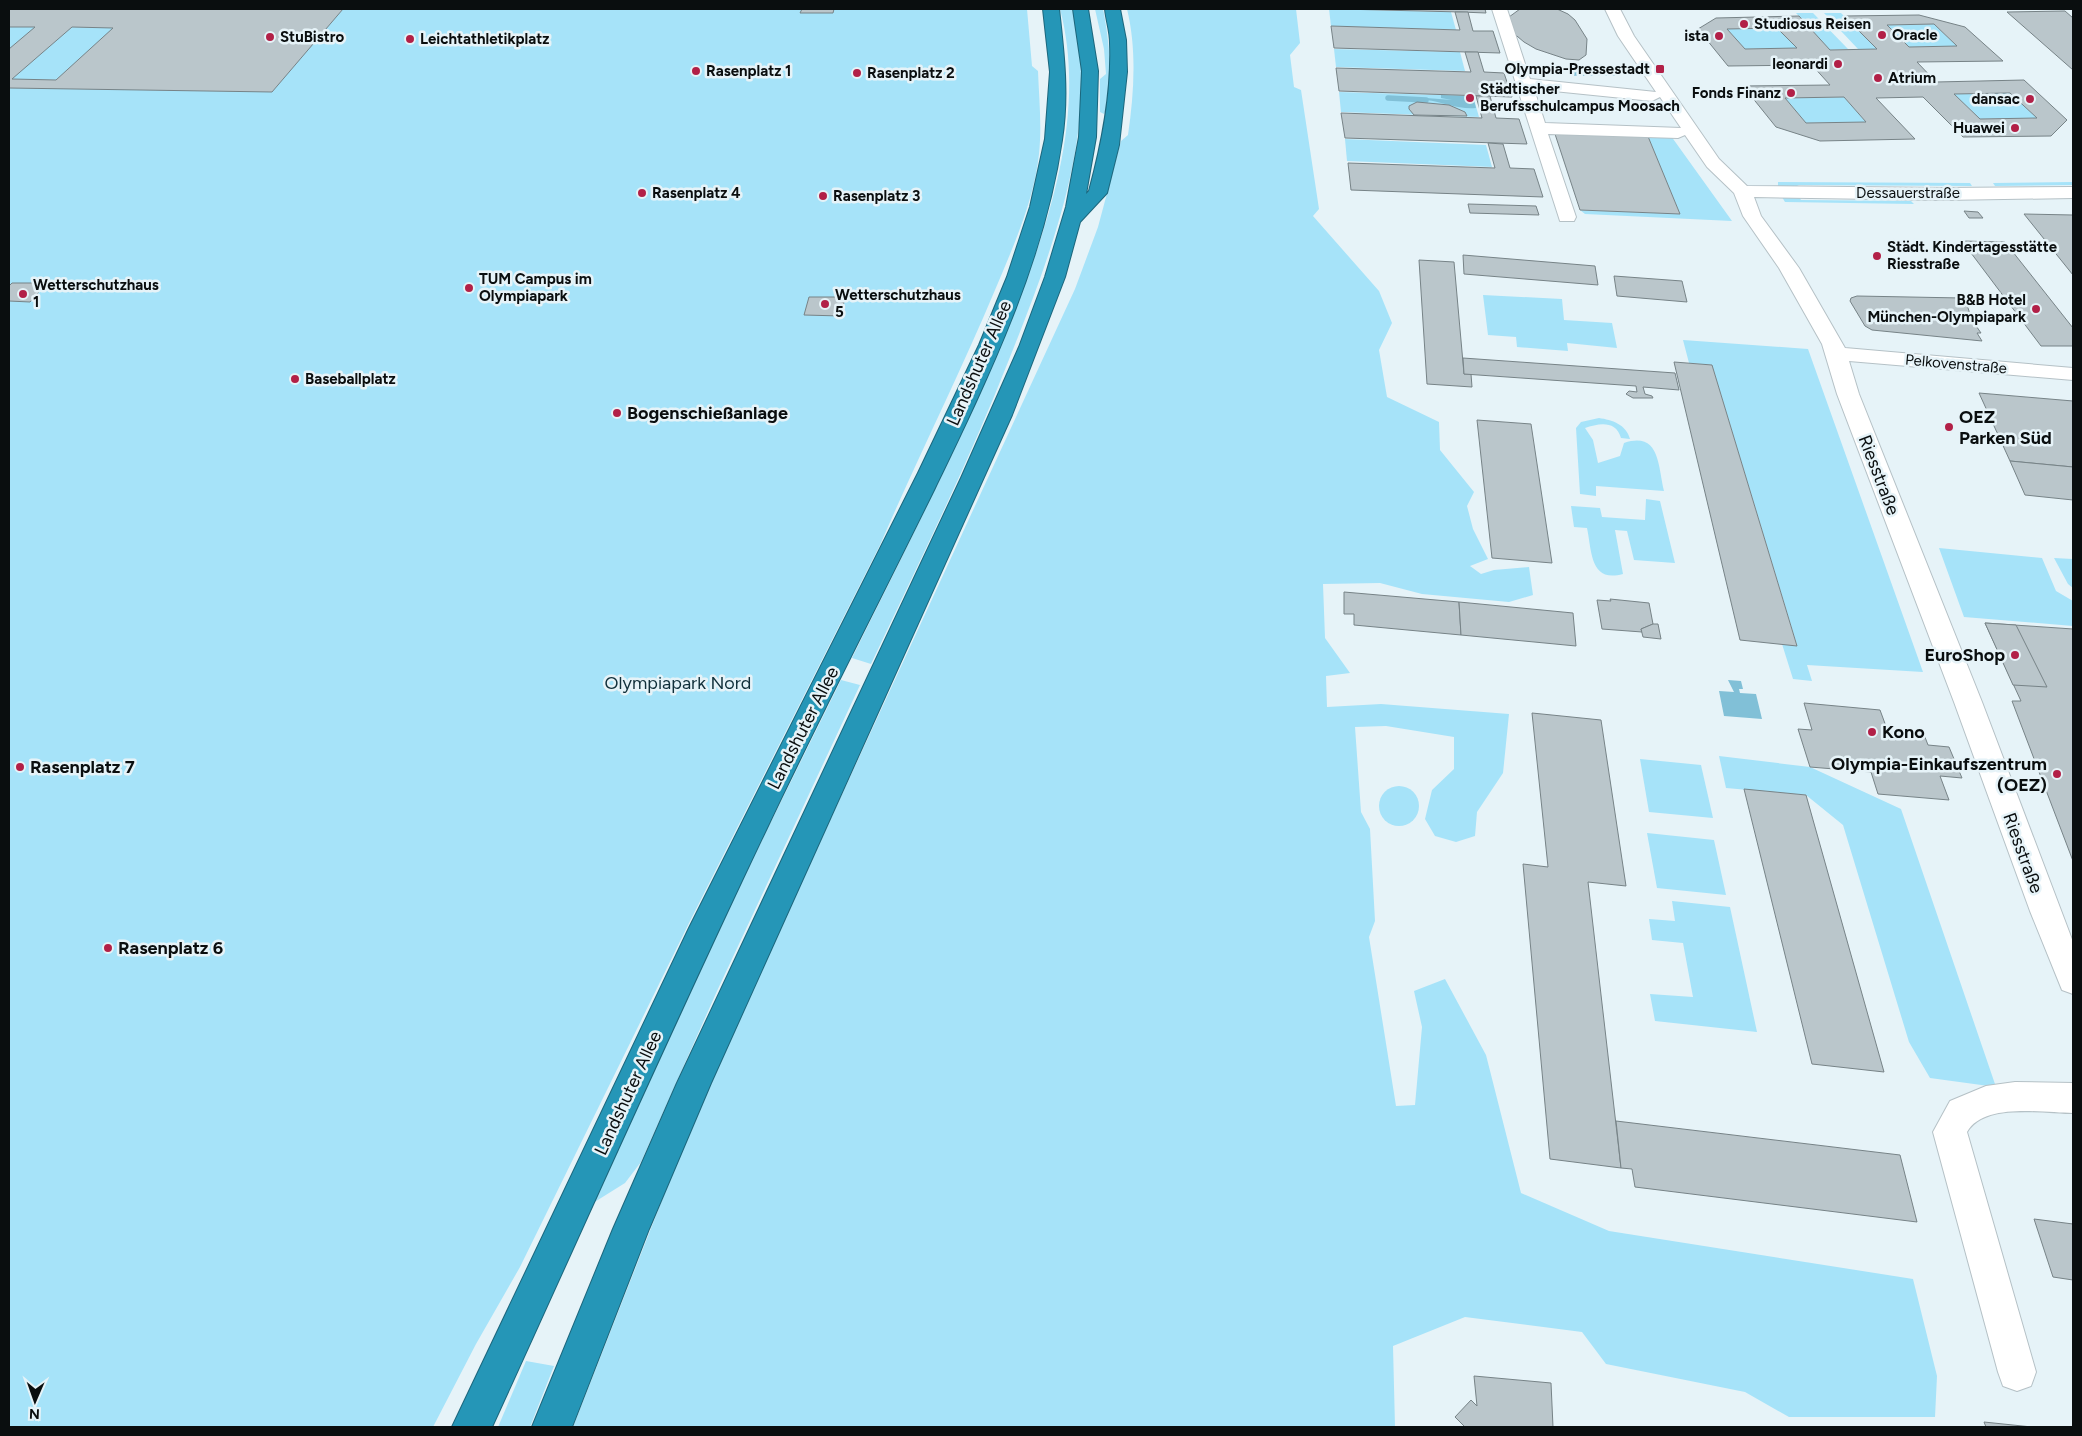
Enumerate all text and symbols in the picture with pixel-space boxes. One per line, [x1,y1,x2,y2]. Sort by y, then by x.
place label: Studiosus Reisen [1754,15,1871,33]
marker: Studiosus Reisen [1738,18,1750,30]
place label: Oracle [1892,26,1938,44]
place label: ista [1684,27,1709,45]
place label: StuBistro [280,28,344,46]
marker: Oracle [1876,29,1888,41]
place label: Leichtathletikplatz [420,30,549,48]
marker: ista [1713,30,1725,42]
marker: StuBistro [264,31,276,43]
marker: Leichtathletikplatz [404,33,416,45]
place label: leonardi [1772,55,1828,73]
marker: leonardi [1832,58,1844,70]
place label: Olympia-Pressestadt [1505,60,1650,78]
place label: Rasenplatz 1 [706,62,791,80]
marker: Olympia-Pressestadt [1654,63,1666,75]
place label: Rasenplatz 2 [867,64,955,82]
marker: Rasenplatz 1 [690,65,702,77]
marker: Rasenplatz 2 [851,67,863,79]
place label: Atrium [1888,69,1936,87]
marker: Atrium [1872,72,1884,84]
place label: Städtischer Berufsschulcampus Moosach [1480,80,1680,115]
place label: Fonds Finanz [1692,84,1781,102]
marker: Fonds Finanz [1785,87,1797,99]
place label: dansac [1971,90,2020,108]
marker: Städtischer Berufsschulcampus Moosach [1464,92,1476,104]
marker: dansac [2024,93,2036,105]
place label: Huawei [1953,119,2005,137]
marker: Huawei [2009,122,2021,134]
place label: Rasenplatz 4 [652,184,741,202]
street label: Dessauerstraße [1856,184,1960,202]
marker: Rasenplatz 4 [636,187,648,199]
place label: Rasenplatz 3 [833,187,920,205]
marker: Rasenplatz 3 [817,190,829,202]
place label: Städt. Kindertagesstätte Riesstraße [1887,238,2058,273]
marker: Städt. Kindertagesstätte Riesstraße [1871,250,1883,262]
place label: TUM Campus im Olympiapark [479,270,592,305]
place label: Wetterschutzhaus 1 [33,276,159,311]
marker: TUM Campus im Olympiapark [463,282,475,294]
place label: Wetterschutzhaus 5 [835,286,961,321]
marker: Wetterschutzhaus 1 [17,288,29,300]
place label: B&B Hotel München-Olympiapark [1867,291,2026,326]
street label: Landshuter Allee [942,297,1016,429]
marker: Wetterschutzhaus 5 [819,298,831,310]
marker: B&B Hotel München-Olympiapark [2030,303,2042,315]
street label: Pelkovenstraße [1904,351,2008,377]
place label: Baseballplatz [305,370,396,388]
marker: Baseballplatz [289,373,301,385]
place label: Bogenschießanlage [627,402,788,424]
place label: OEZ Parken Süd [1959,406,2052,449]
marker: Bogenschießanlage [611,407,623,419]
marker: OEZ Parken Süd [1943,421,1955,433]
street label: Riesstraße [1854,432,1904,518]
place label: EuroShop [1924,644,2005,666]
marker: EuroShop [2009,649,2021,661]
street label: Landshuter Allee [763,663,843,793]
park label: Olympiapark Nord [605,672,751,694]
place label: Kono [1882,721,1925,743]
marker: Kono [1866,726,1878,738]
place label: Olympia-Einkaufszentrum (OEZ) [1831,753,2047,796]
place label: Rasenplatz 7 [30,756,135,778]
marker: Rasenplatz 7 [14,761,26,773]
marker: Olympia-Einkaufszentrum (OEZ) [2051,768,2063,780]
street label: Riesstraße [1998,810,2048,896]
place label: Rasenplatz 6 [118,937,223,959]
marker: Rasenplatz 6 [102,942,114,954]
street label: Landshuter Allee [590,1027,666,1159]
north arrow [10,1376,60,1426]
text: N [29,1405,40,1422]

